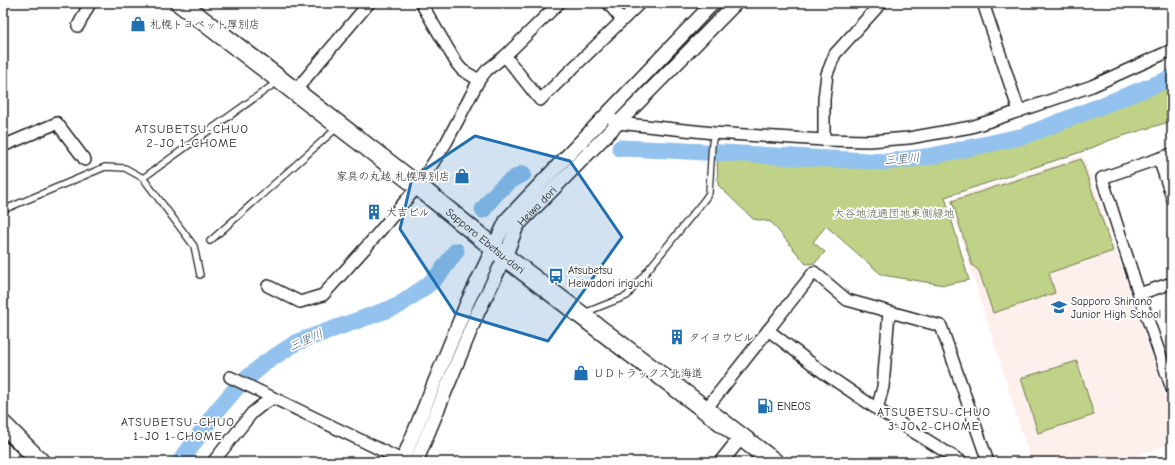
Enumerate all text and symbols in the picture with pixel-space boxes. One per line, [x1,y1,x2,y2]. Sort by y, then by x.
shop icon: 札幌トヨペット厚別店 [129,15,147,33]
place label: 札幌トヨペット厚別店 [150,18,260,31]
district label: ATSUBETSU-CHUO 2-JO 1-CHOME [135,122,249,150]
water label: 三里川 [883,150,921,168]
shop icon: 家具の丸越 札幌厚別店 [453,167,471,185]
place label: 家具の丸越 札幌厚別店 [336,170,450,183]
street label: Heiwa dori [515,184,559,229]
building icon: 大吉ビル [365,203,383,221]
street label: Sapporo Ebetsu-dori [443,205,527,277]
place label: 大吉ビル [386,206,430,219]
park label: 大谷地流通団地東側緑地 [834,207,955,220]
place label: Atsubetsu Heiwadori iriguchi [568,264,653,290]
bus stop icon: Atsubetsu Heiwadori iriguchi [547,267,565,285]
place label: Sapporo Shinano Junior High School [1071,295,1161,321]
school or university icon: Sapporo Shinano Junior High School [1050,298,1068,316]
water label: 三里川 [287,326,325,354]
building icon: タイヨウビル [668,328,686,346]
place label: タイヨウビル [689,331,754,344]
shop icon: ＵＤトラックス北海道 [572,364,590,382]
place label: ＵＤトラックス北海道 [593,367,703,380]
fuel station icon: ENEOS [756,397,774,415]
place label: ENEOS [777,400,811,413]
district label: ATSUBETSU-CHUO 3-JO 2-CHOME [877,405,991,433]
district label: ATSUBETSU-CHUO 1-JO 1-CHOME [121,415,235,443]

